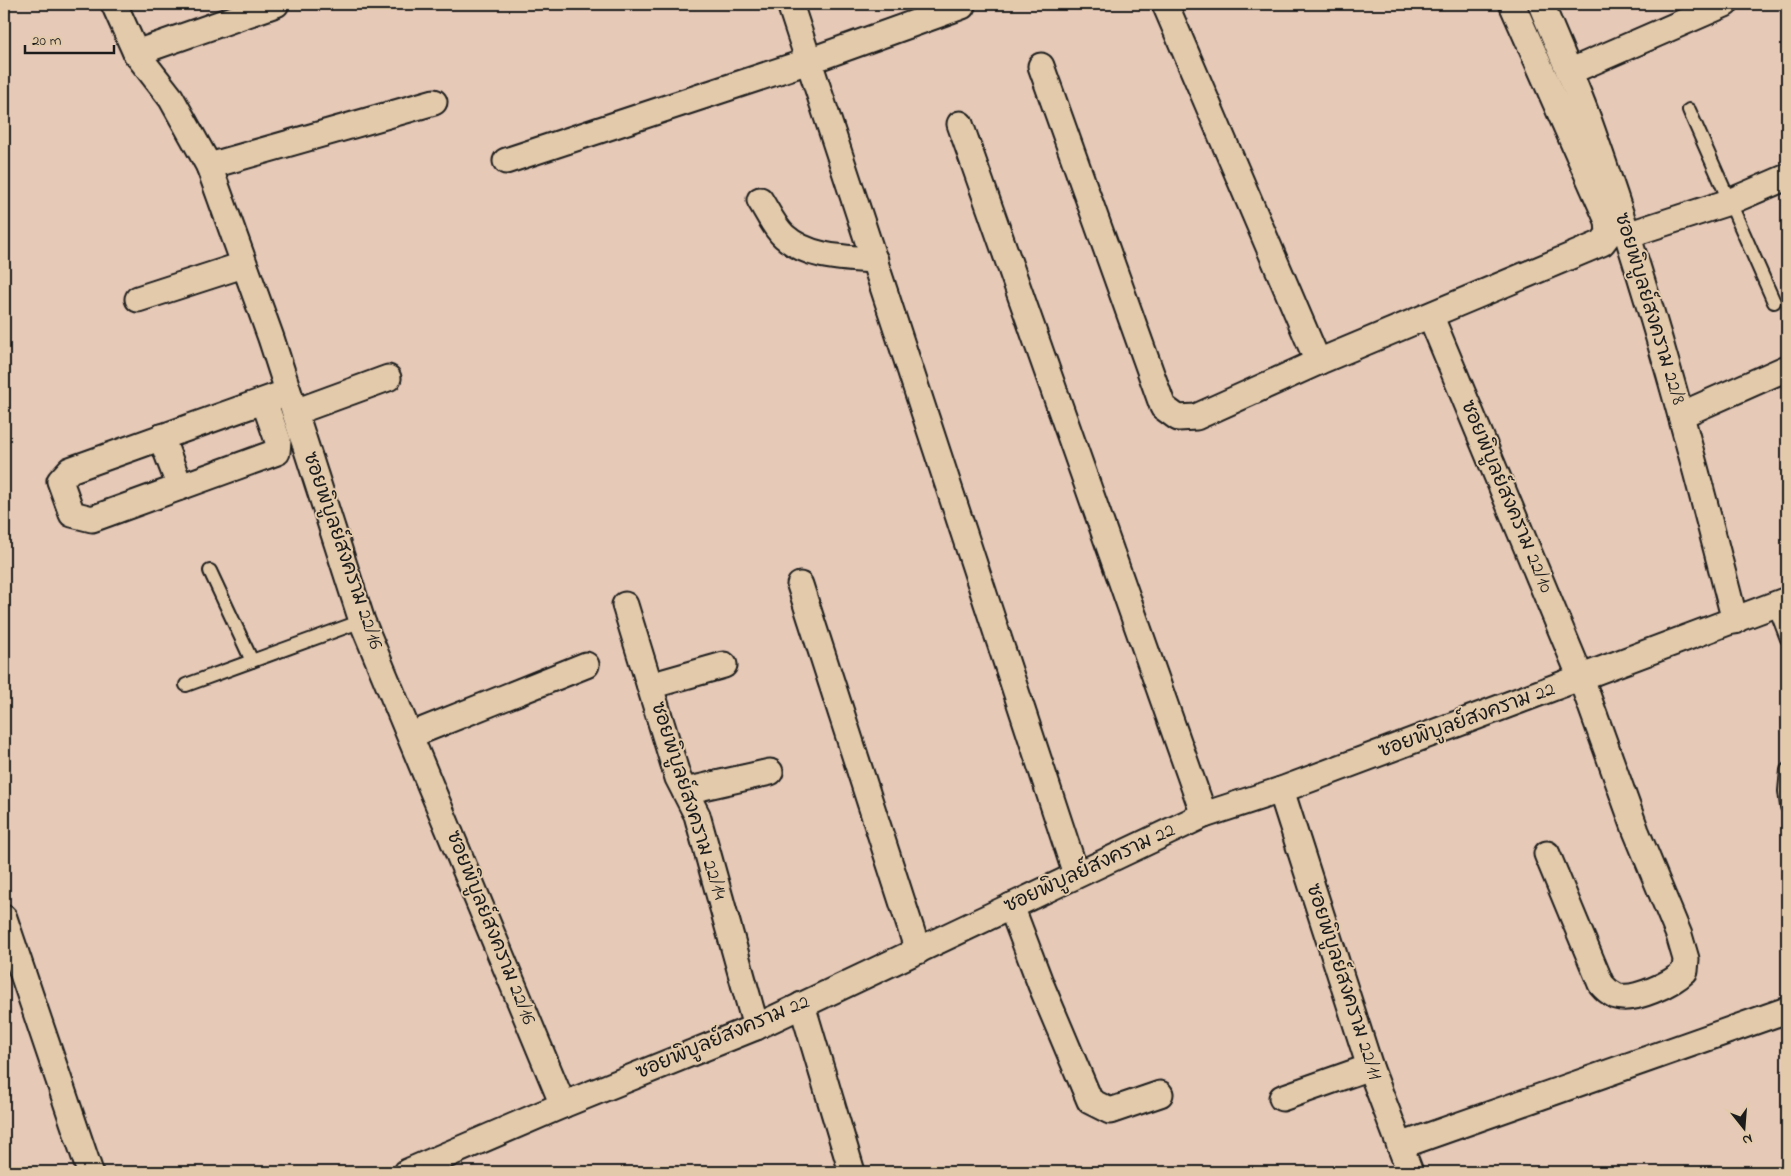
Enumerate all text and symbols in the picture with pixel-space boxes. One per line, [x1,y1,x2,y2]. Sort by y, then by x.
scale bar [25,22,114,54]
text: 20 m [32,30,62,52]
street label: ซอยพิบูลย์สงคราม 22/8 [1606,209,1693,409]
street label: ซอยพิบูลย์สงคราม 22/10 [1452,396,1561,598]
street label: ซอยพิบูลย์สงคราม 22/16 [295,448,390,654]
street label: ซอยพิบูลย์สงคราม 22 [1374,675,1559,766]
street label: ซอยพิบูลย์สงคราม 22/14 [642,698,735,904]
street label: ซอยพิบูลย์สงคราม 22 [999,816,1180,921]
street label: ซอยพิบูลย์สงคราม 22/16 [438,826,543,1030]
street label: ซอยพิบูลย์สงคราม 22/11 [1298,880,1389,1084]
street label: ซอยพิบูลย์สงคราม 22 [631,987,814,1088]
north arrow [1718,1104,1768,1154]
text: N [1740,1128,1755,1150]

